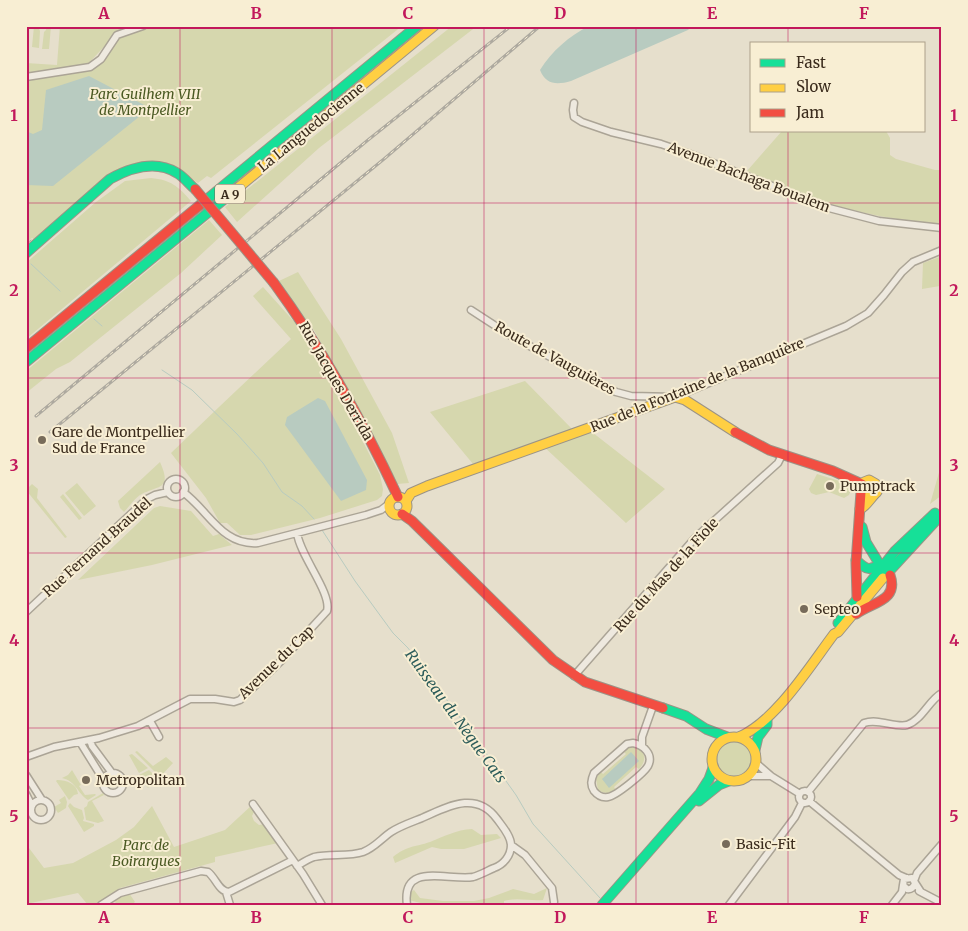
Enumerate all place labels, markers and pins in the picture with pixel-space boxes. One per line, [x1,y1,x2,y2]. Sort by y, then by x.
place label: Gare de Montpellier Sud de France [52,423,185,457]
marker: Gare de Montpellier Sud de France [36,434,48,446]
place label: Pumptrack [840,477,915,495]
marker: Pumptrack [824,480,836,492]
place label: Septeo [814,600,859,618]
marker: Septeo [798,603,810,615]
place label: Metropolitan [96,771,185,789]
marker: Metropolitan [80,774,92,786]
place label: Basic-Fit [736,835,796,853]
marker: Basic-Fit [720,838,732,850]

